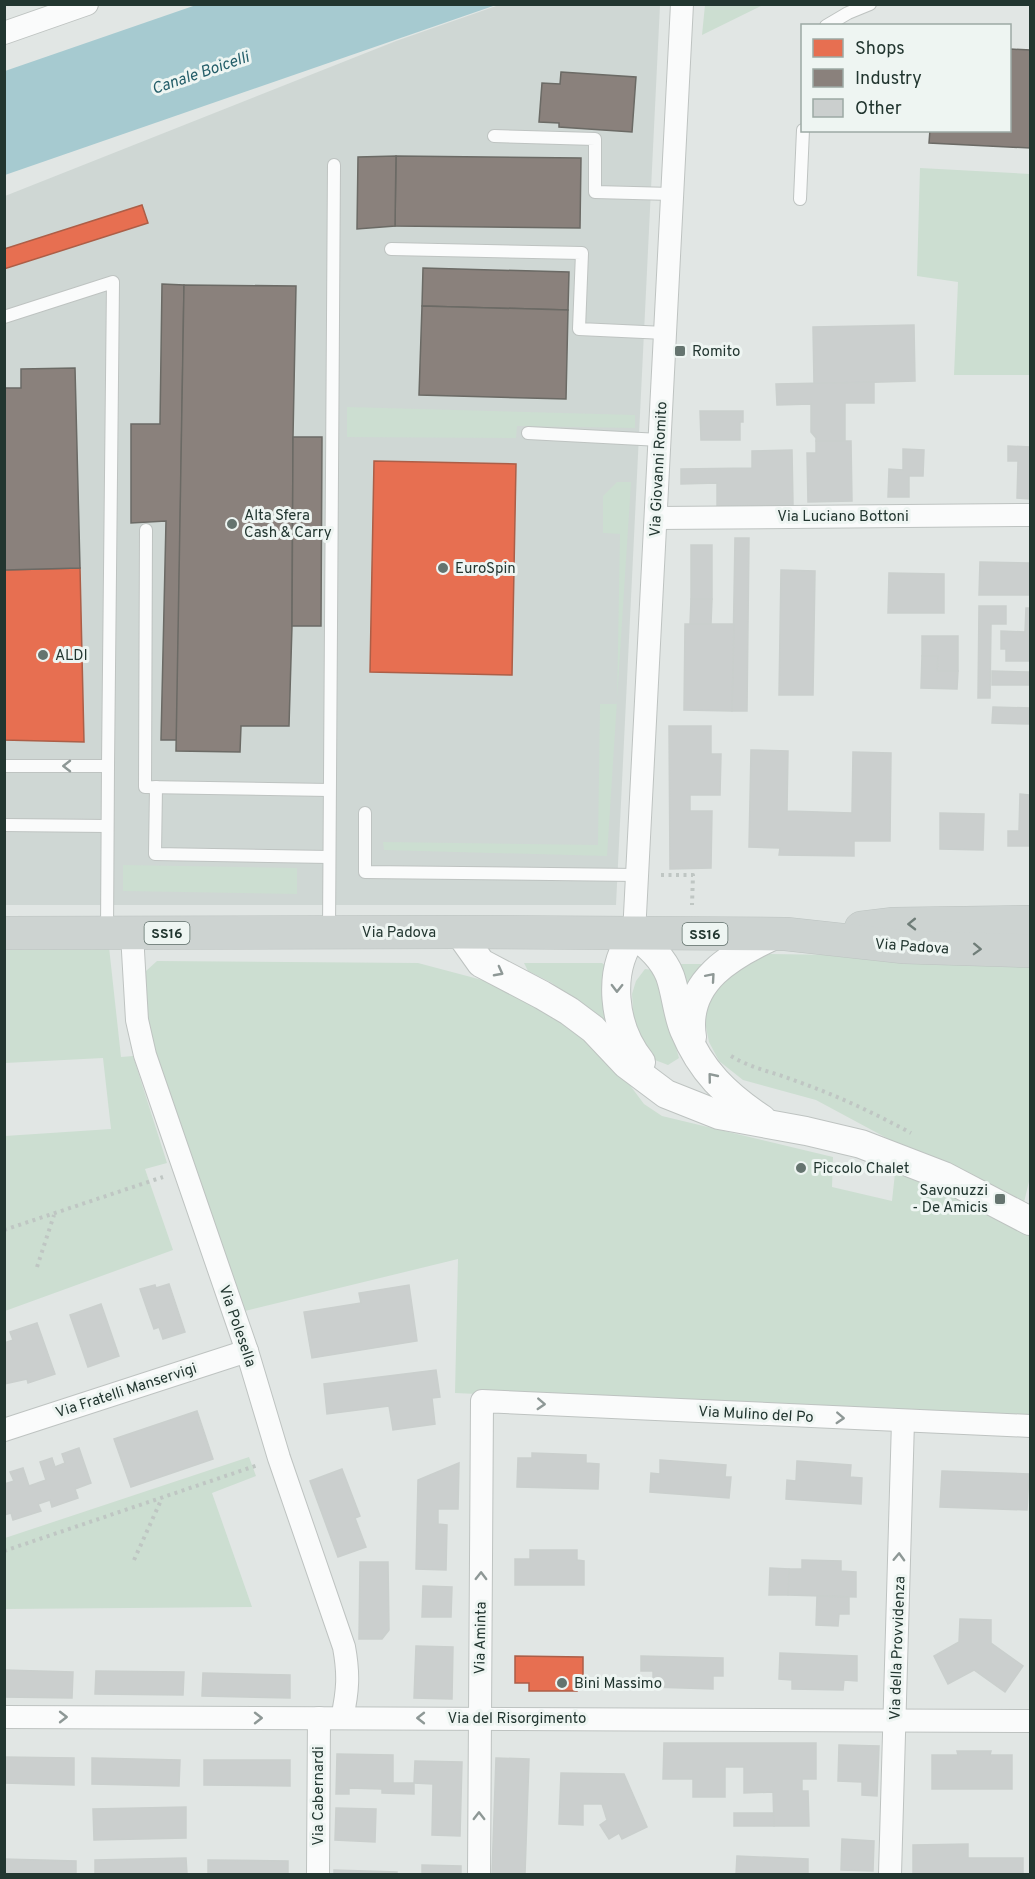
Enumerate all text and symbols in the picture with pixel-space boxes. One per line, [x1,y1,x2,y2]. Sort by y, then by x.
legend [801,24,1011,132]
text: Shops [855,38,905,61]
water label: Canale Boicelli [149,48,253,100]
text: Industry [855,68,922,91]
text: Other [855,98,902,121]
place label: Romito [692,343,740,362]
marker: Romito [673,344,687,358]
street label: Via Giovanni Romito [646,401,673,537]
place label: Alta Sfera Cash & Carry [244,507,332,543]
street label: Via Luciano Bottoni [777,508,909,527]
marker: Alta Sfera Cash & Carry [225,517,239,531]
place label: EuroSpin [455,560,516,579]
marker: EuroSpin [436,561,450,575]
place label: ALDI [55,647,88,666]
marker: ALDI [36,648,50,662]
one-way arrow [63,760,72,772]
one-way arrow [908,918,917,930]
road number: SS16 [144,922,190,944]
road number: SS16 [682,923,728,945]
street label: Via Padova [362,924,436,943]
street label: Via Padova [874,935,950,960]
one-way arrow [973,943,982,956]
one-way arrow [493,965,503,976]
one-way arrow [703,973,714,984]
one-way arrow [611,984,623,993]
one-way arrow [708,1073,719,1084]
place label: Piccolo Chalet [813,1160,909,1179]
marker: Piccolo Chalet [794,1161,808,1175]
place label: Savonuzzi - De Amicis [912,1182,988,1218]
marker: Savonuzzi - De Amicis [993,1192,1007,1206]
street label: Via Polesella [214,1283,259,1370]
street label: Via Fratelli Manservigi [53,1360,199,1423]
one-way arrow [536,1398,545,1411]
street label: Via Mulino del Po [698,1403,814,1428]
one-way arrow [836,1411,845,1424]
one-way arrow [893,1552,906,1561]
one-way arrow [474,1571,487,1580]
street label: Via della Provvidenza [886,1576,911,1720]
street label: Via Aminta [471,1601,492,1675]
place label: Bini Massimo [574,1675,662,1694]
marker: Bini Massimo [555,1676,569,1690]
street label: Via del Risorgimento [448,1710,586,1729]
one-way arrow [58,1711,67,1724]
one-way arrow [253,1712,262,1724]
one-way arrow [416,1712,425,1724]
street label: Via Cabernardi [310,1746,329,1846]
one-way arrow [473,1812,485,1821]

